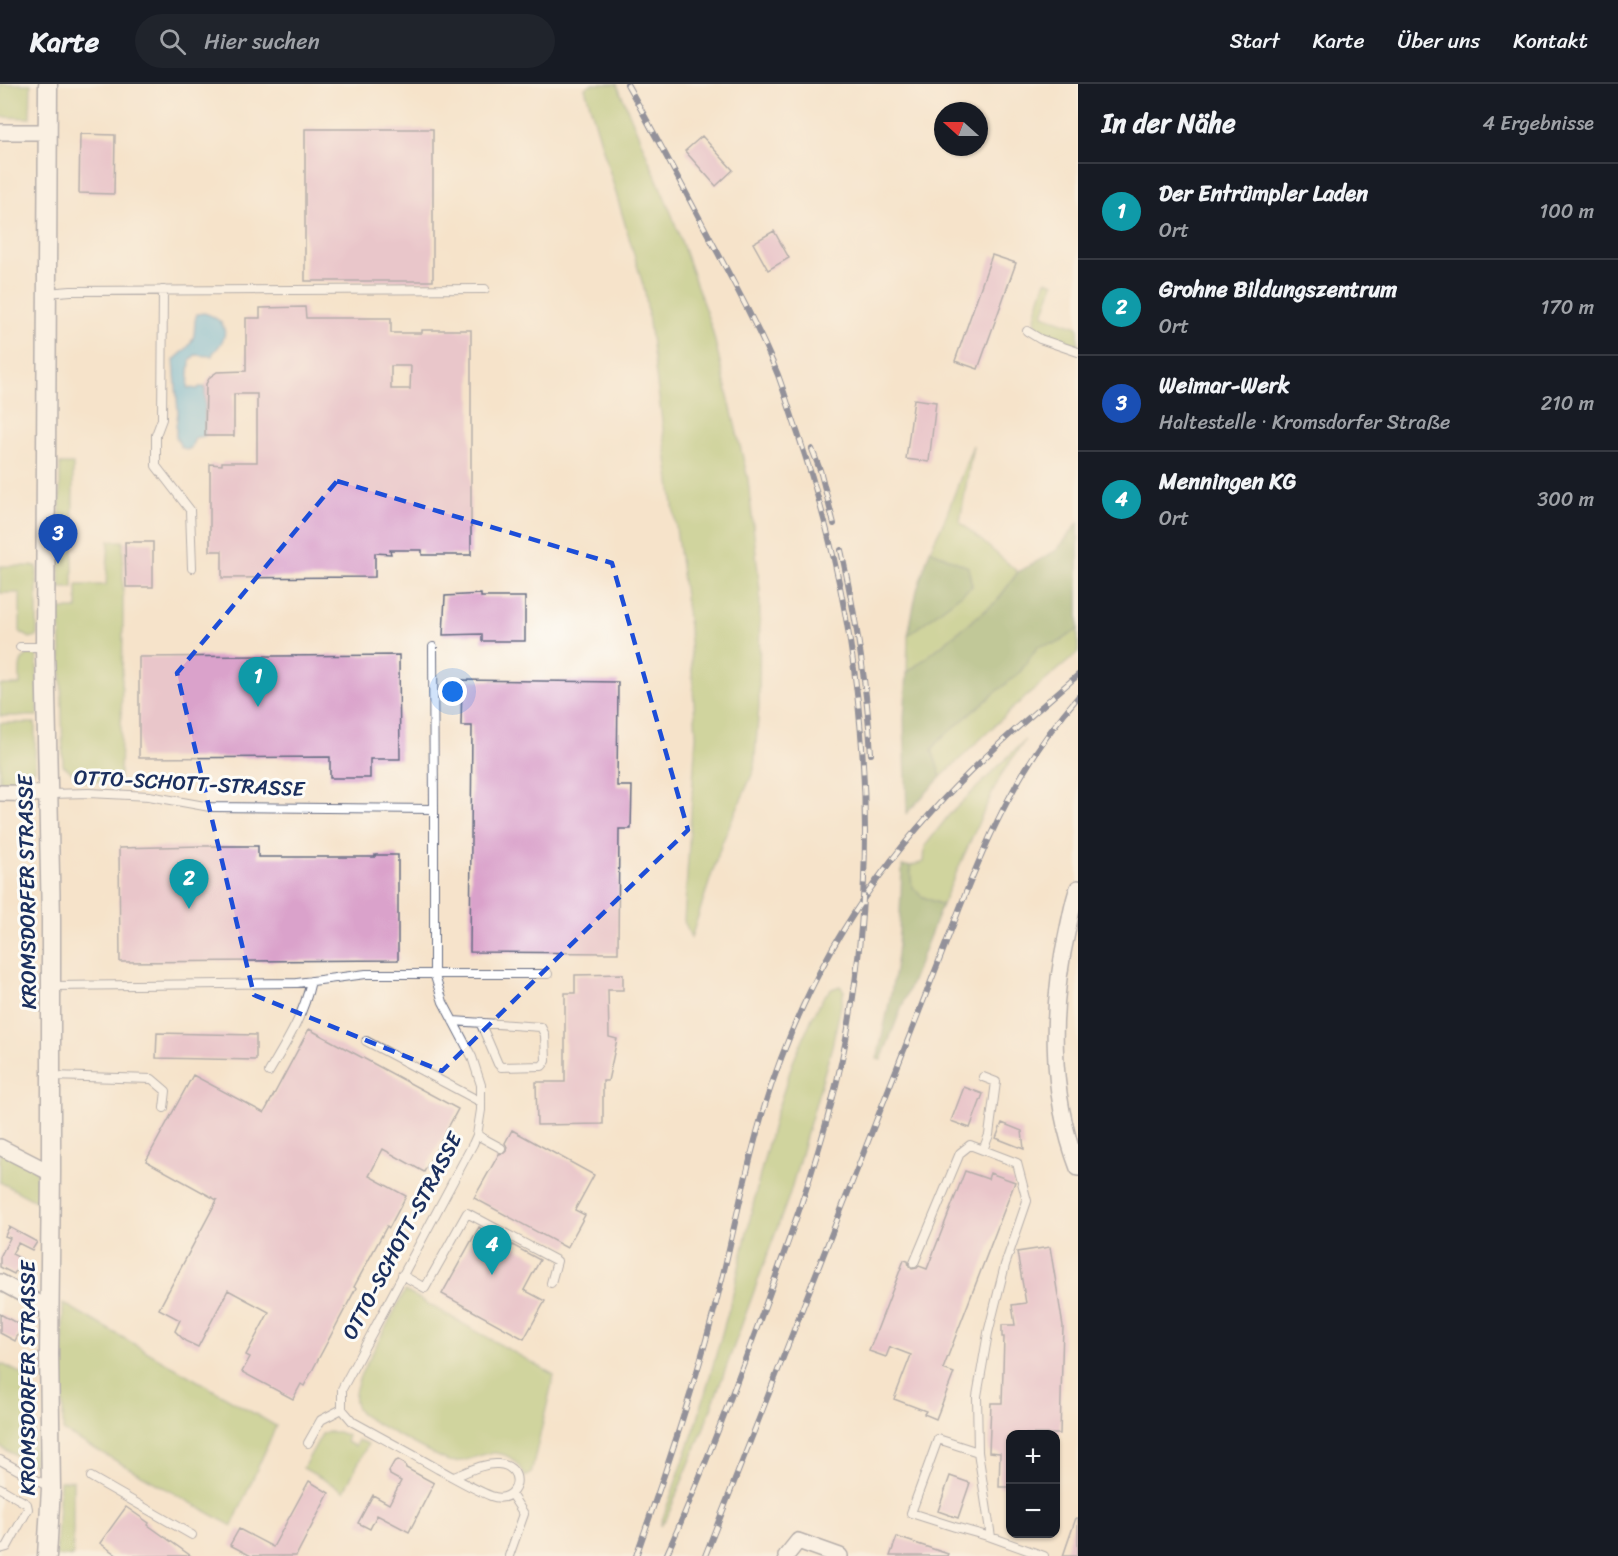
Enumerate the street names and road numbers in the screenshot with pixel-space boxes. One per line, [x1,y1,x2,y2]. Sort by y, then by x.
street label: OTTO-SCHOTT-STRASSE [73,758,306,808]
street label: KROMSDORFER STRASSE [6,773,48,1010]
street label: OTTO-SCHOTT-STRASSE [331,1124,474,1347]
street label: KROMSDORFER STRASSE [9,1259,47,1495]

